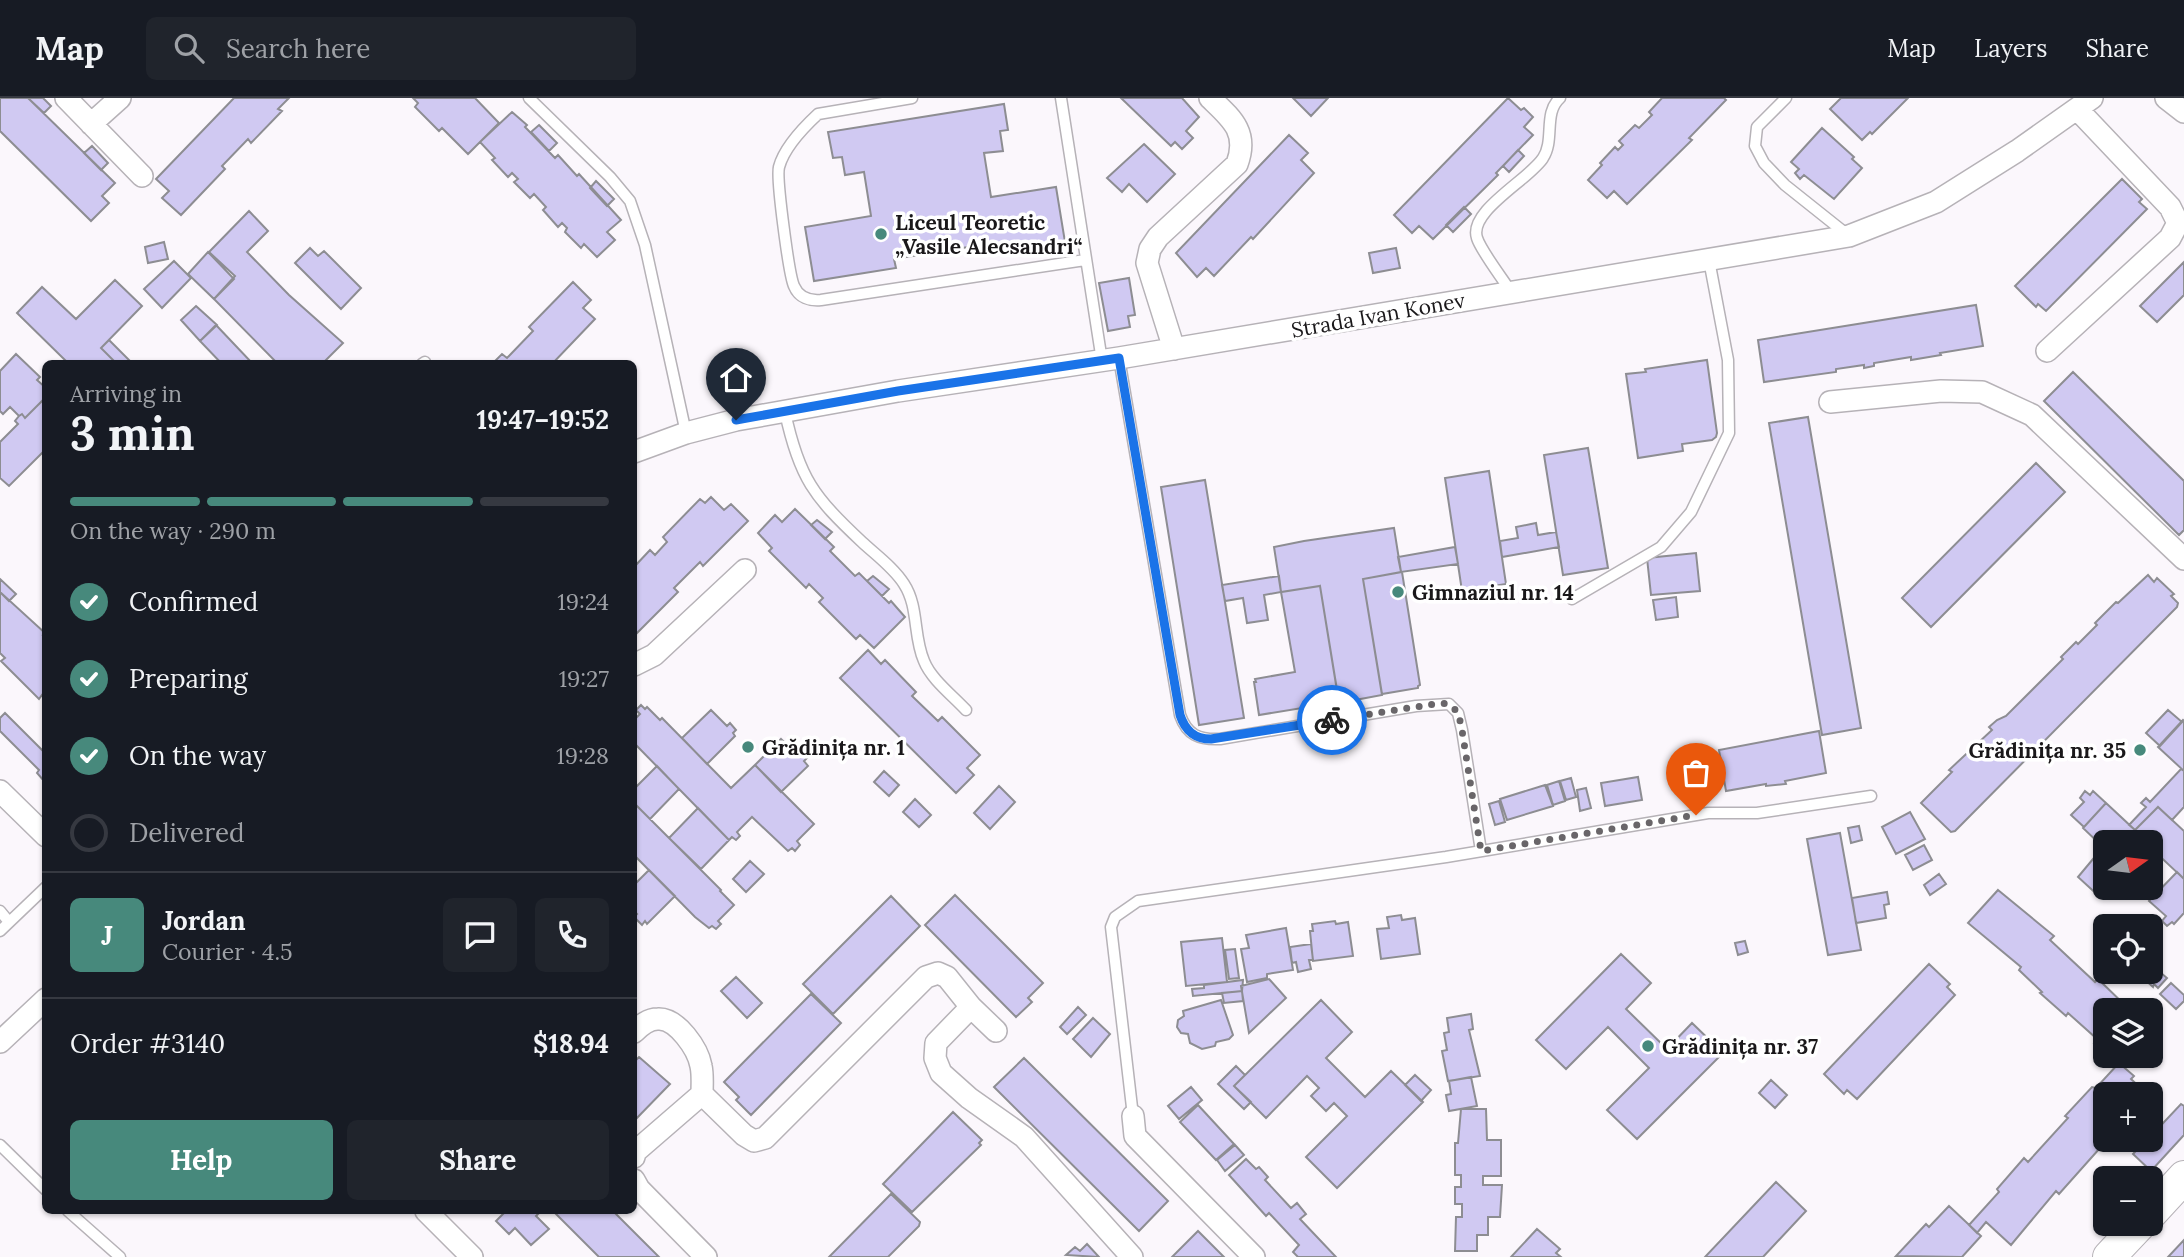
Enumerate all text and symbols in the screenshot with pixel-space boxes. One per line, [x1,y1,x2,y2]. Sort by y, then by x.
search box [146,17,636,80]
text: Map [35,27,104,69]
icon: search [170,29,208,67]
text: Search here [226,32,370,65]
text: Map [1887,33,1936,64]
text: Layers [1974,33,2047,64]
text: Share [2085,33,2149,64]
place label: Liceul Teoretic „Vasile Alecsandri“ [895,209,1082,260]
marker: Liceul Teoretic „Vasile Alecsandri“ [873,226,889,242]
street label: Strada Ivan Konev [1289,286,1467,344]
pin [706,348,766,420]
icon: home [717,359,755,397]
text: Arriving in [70,379,182,408]
text: 19:47–19:52 [477,403,609,436]
text: 3 min [70,404,195,463]
text: On the way · 290 m [70,516,276,545]
place label: Gimnaziul nr. 14 [1412,579,1574,606]
icon: check [70,583,108,621]
marker: Gimnaziul nr. 14 [1390,584,1406,600]
text: Confirmed [129,585,258,618]
text: 19:24 [557,587,609,616]
icon: check [70,660,108,698]
text: Preparing [129,662,248,695]
text: 19:27 [559,664,609,693]
courier [1297,685,1367,755]
icon: bike [1313,701,1351,739]
place label: Grădinița nr. 1 [762,734,905,761]
icon: check [70,737,108,775]
place label: Grădinița nr. 35 [1969,737,2126,764]
text: On the way [129,739,266,772]
marker: Grădinița nr. 1 [740,739,756,755]
text: 19:28 [556,741,609,770]
marker: Grădinița nr. 35 [2132,742,2148,758]
pin [1666,743,1726,815]
icon: bag [1677,754,1715,792]
text: Delivered [129,816,245,849]
north arrow [2093,830,2163,900]
map controls [2093,830,2163,1236]
button: chat [443,898,517,972]
button: phone [535,898,609,972]
text: Jordan [162,904,246,937]
button: locate [2093,914,2163,984]
text: J [101,919,113,952]
text: Courier · 4.5 [162,937,293,966]
button: layers [2093,998,2163,1068]
text: Order #3140 [70,1027,225,1060]
text: $18.94 [533,1027,609,1060]
place label: Grădinița nr. 37 [1662,1033,1818,1060]
marker: Grădinița nr. 37 [1640,1038,1656,1054]
button: + [2093,1082,2163,1152]
button: Help [70,1120,333,1200]
button: Share [347,1120,609,1200]
button: − [2093,1166,2163,1236]

